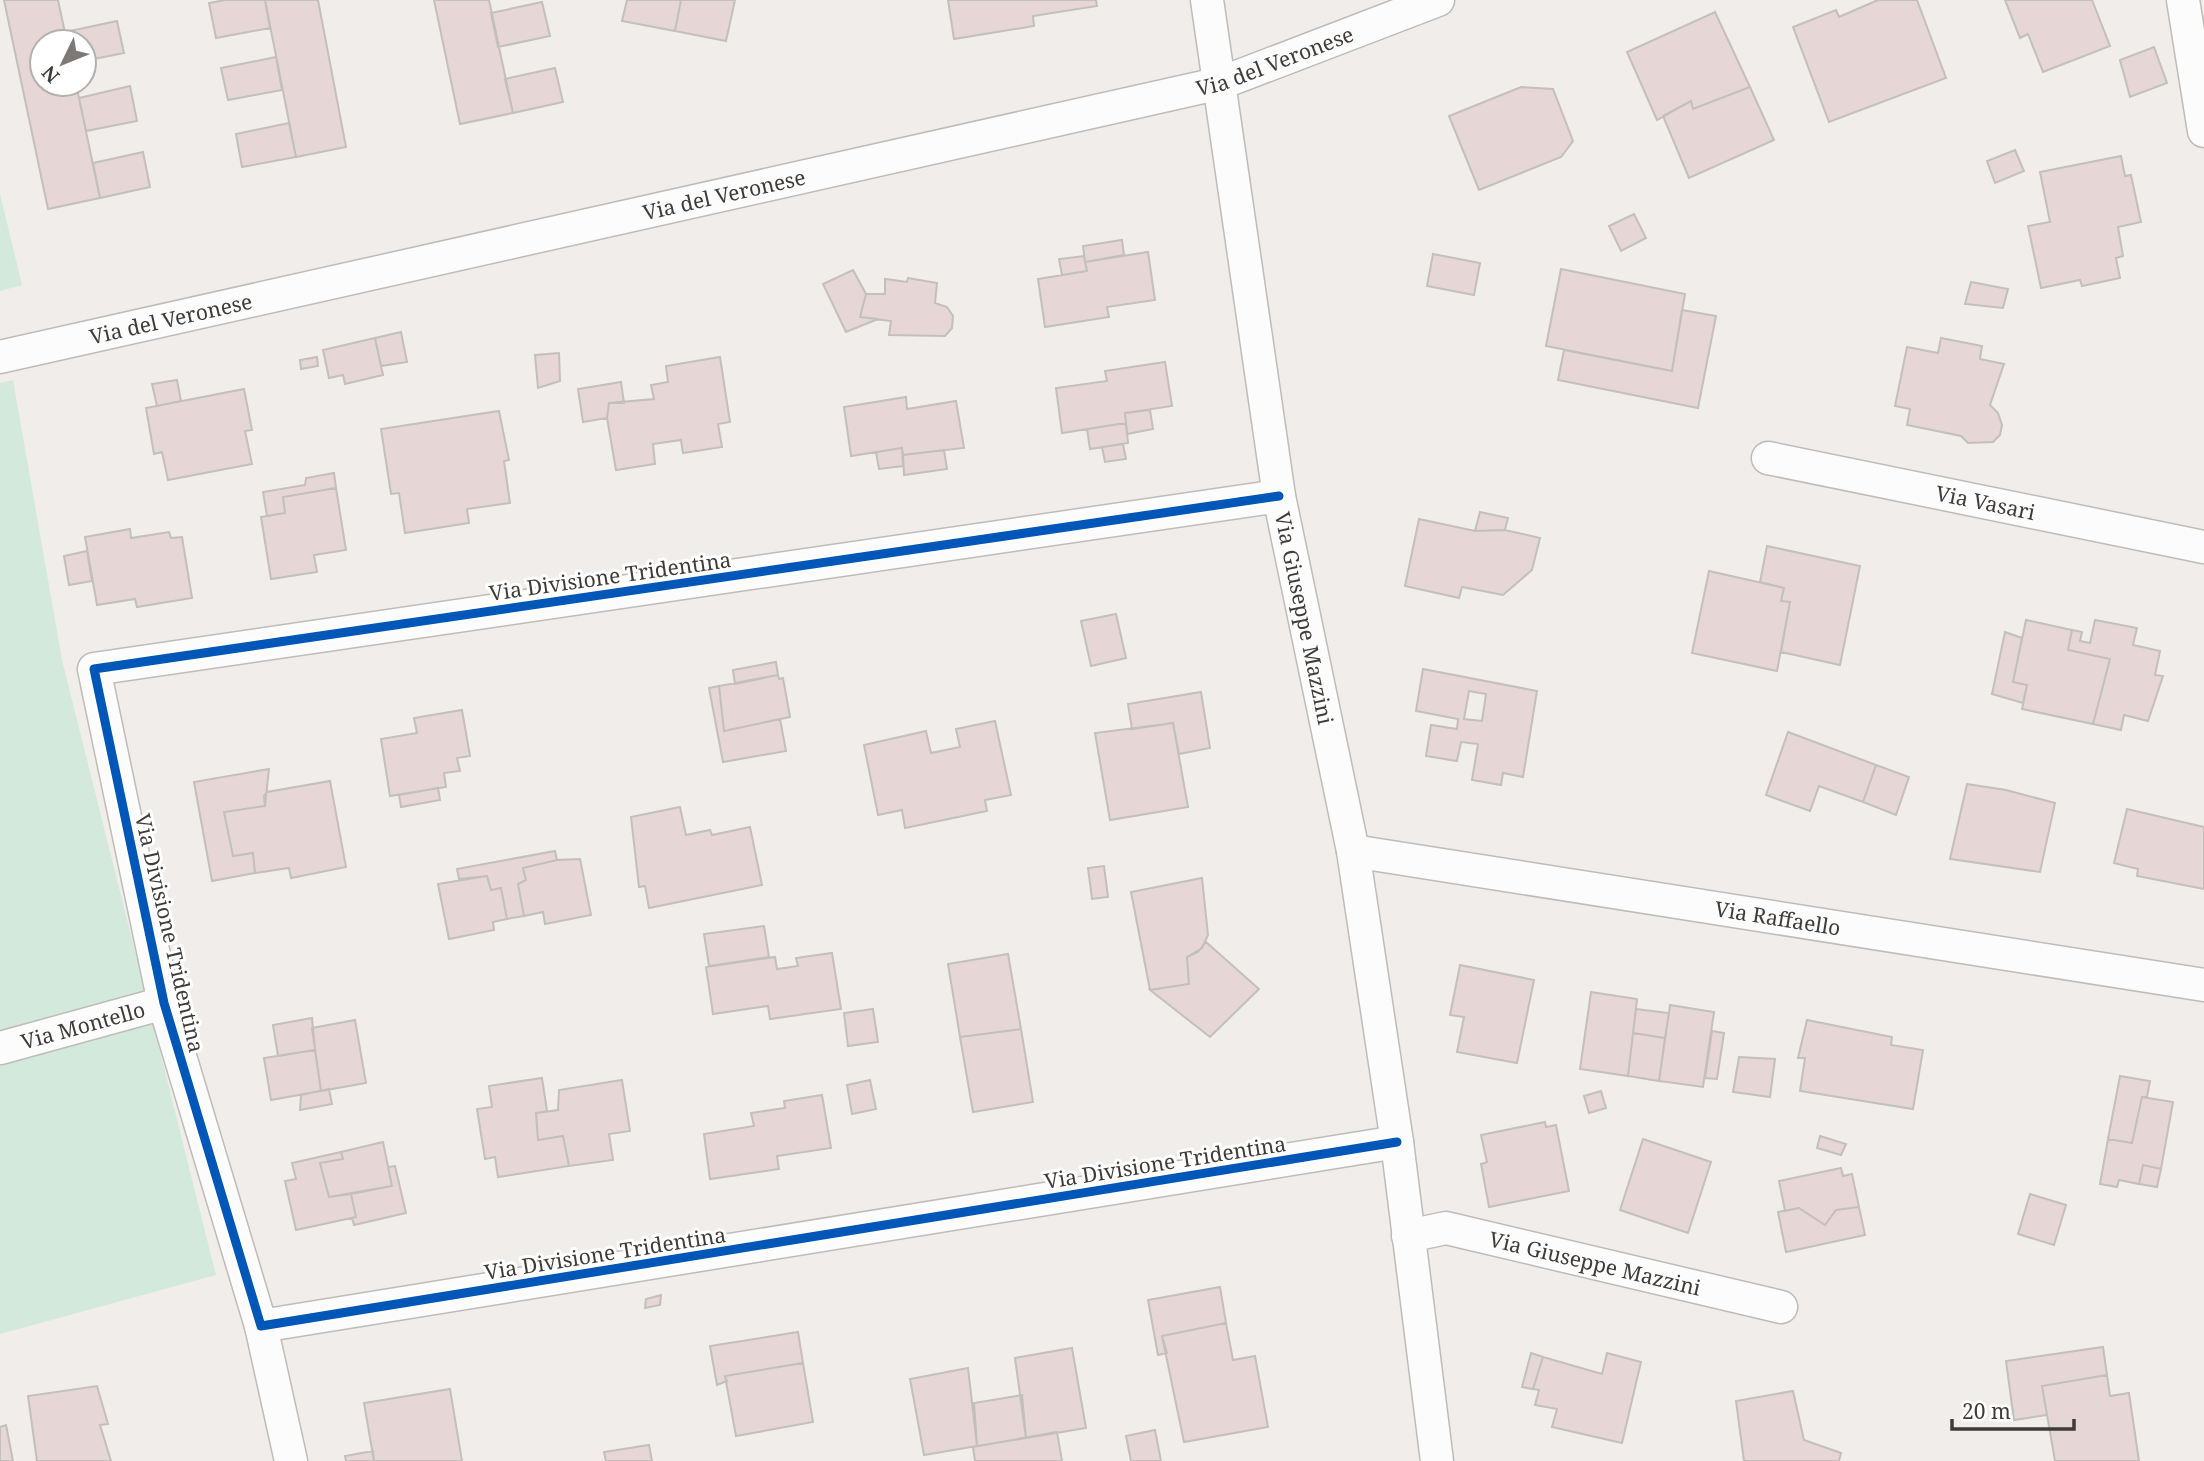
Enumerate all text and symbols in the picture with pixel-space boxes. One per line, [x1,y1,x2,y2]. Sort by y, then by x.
street label: Via del Veronese [1193,20,1357,102]
north arrow [28,28,98,98]
text: N [36,60,65,89]
street label: Via del Veronese [640,163,808,226]
street label: Via del Veronese [87,287,255,351]
street label: Via Vasari [1933,479,2038,526]
street label: Via Giuseppe Mazzini [1269,509,1340,727]
street label: Via Divisione Tridentina [487,545,733,607]
street label: Via Divisione Tridentina [129,811,211,1055]
street label: Via Raffaello [1713,894,1843,942]
street label: Via Montello [18,995,148,1056]
street label: Via Divisione Tridentina [1042,1129,1288,1195]
street label: Via Divisione Tridentina [482,1220,728,1286]
street label: Via Giuseppe Mazzini [1486,1225,1704,1302]
scale bar [1952,1388,2074,1432]
text: 20 m [1962,1397,2011,1425]

